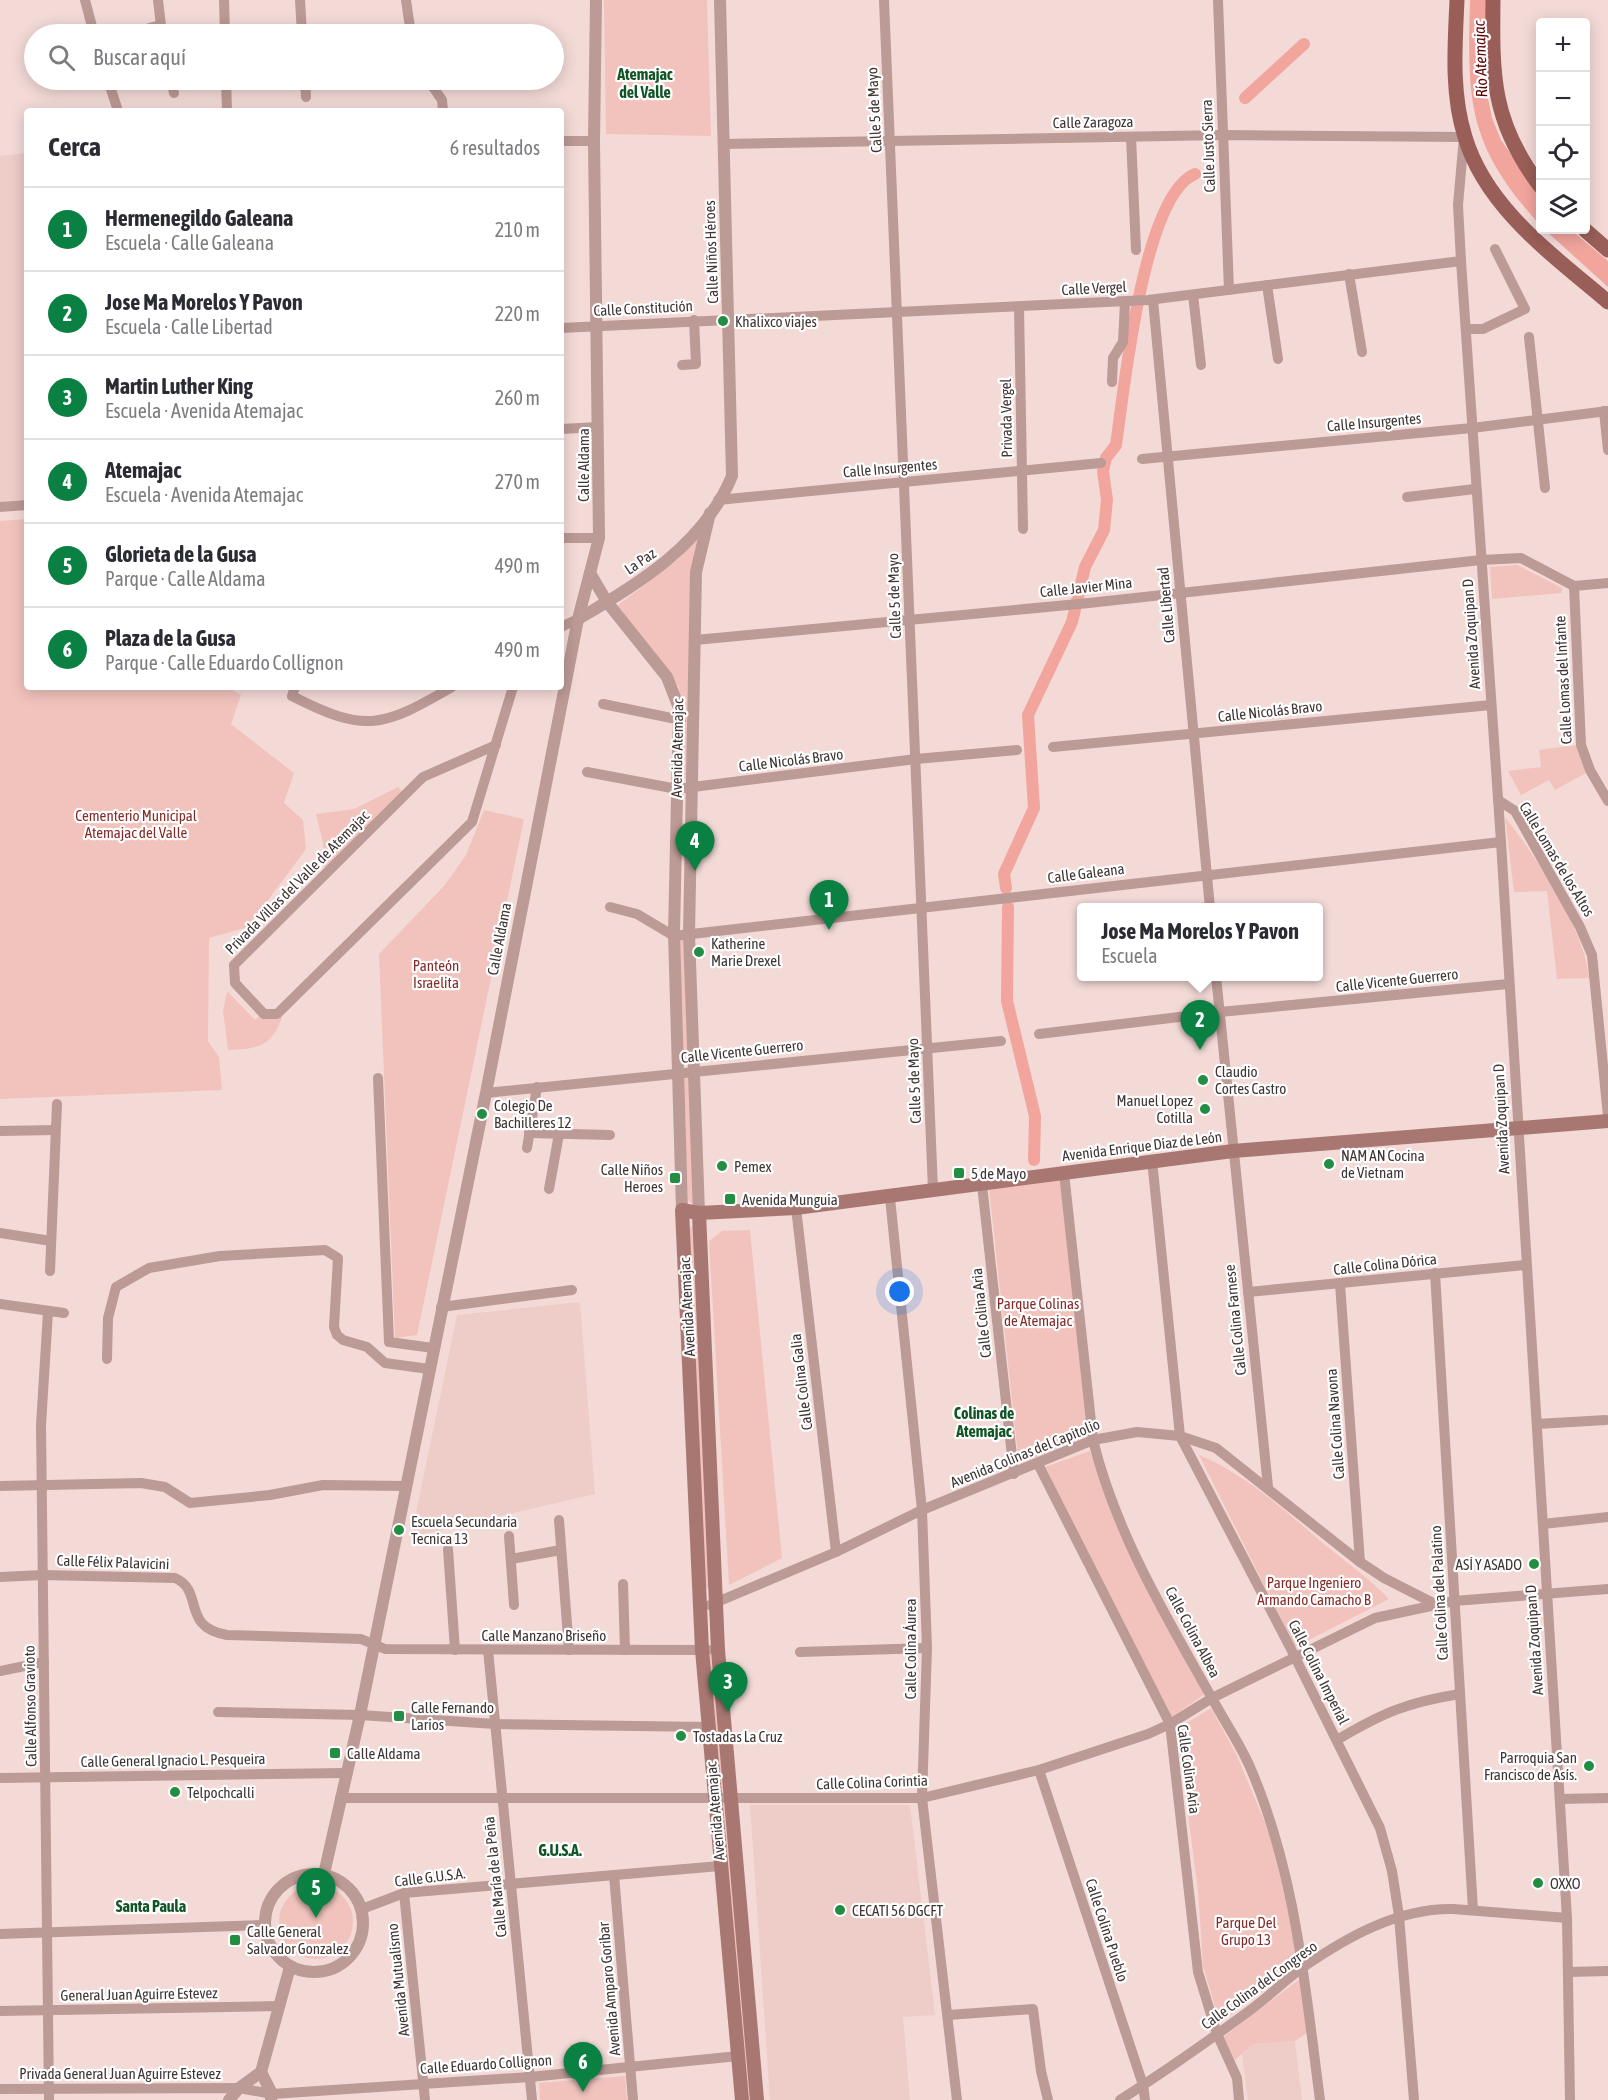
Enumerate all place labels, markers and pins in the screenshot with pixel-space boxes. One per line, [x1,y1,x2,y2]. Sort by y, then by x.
place label: Khalixco viajes [735,313,817,330]
marker: Khalixco viajes [716,314,730,328]
pin: 4 [676,822,714,871]
pin: 1 [810,880,848,930]
place label: Katherine Marie Drexel [711,935,781,969]
marker: Katherine Marie Drexel [692,945,706,959]
pin: 2 [1180,1000,1220,1050]
place label: Claudio Cortes Castro [1215,1063,1286,1097]
marker: Claudio Cortes Castro [1196,1073,1210,1087]
place label: Manuel Lopez Cotilla [1116,1092,1194,1126]
place label: Colegio De Bachilleres 12 [494,1097,572,1131]
marker: Manuel Lopez Cotilla [1198,1102,1212,1116]
marker: Colegio De Bachilleres 12 [475,1107,489,1121]
place label: NAM AN Cocina de Vietnam [1341,1147,1425,1181]
marker: NAM AN Cocina de Vietnam [1322,1157,1336,1171]
place label: Pemex [734,1158,772,1175]
marker: Pemex [715,1159,729,1173]
place label: Calle Niños Heroes [601,1161,663,1195]
place label: 5 de Mayo [971,1165,1026,1182]
marker: 5 de Mayo [952,1166,966,1180]
marker: Calle Niños Heroes [668,1171,682,1185]
place label: Avenida Munguia [742,1191,838,1208]
marker: Avenida Munguia [723,1192,737,1206]
place label: Escuela Secundaria Tecnica 13 [411,1513,517,1547]
marker: Escuela Secundaria Tecnica 13 [392,1523,406,1537]
place label: ASÍ Y ASADO [1456,1556,1522,1573]
marker: ASÍ Y ASADO [1527,1557,1541,1571]
pin: 3 [708,1662,748,1712]
place label: Calle Fernando Larios [411,1699,494,1733]
marker: Calle Fernando Larios [392,1709,406,1723]
place label: Tostadas La Cruz [693,1728,783,1745]
marker: Tostadas La Cruz [674,1729,688,1743]
place label: Calle Aldama [347,1745,420,1762]
marker: Calle Aldama [328,1746,342,1760]
place label: Parroquia San Francisco de Asís. [1484,1749,1577,1783]
marker: Parroquia San Francisco de Asís. [1582,1759,1596,1773]
place label: Telpochcalli [187,1784,254,1801]
marker: Telpochcalli [168,1785,182,1799]
pin: 5 [296,1868,336,1918]
place label: OXXO [1550,1875,1581,1892]
marker: OXXO [1531,1876,1545,1890]
place label: CECATI 56 DGCFT [852,1902,943,1919]
marker: CECATI 56 DGCFT [833,1903,847,1917]
place label: Calle General Salvador Gonzalez [247,1923,349,1957]
marker: Calle General Salvador Gonzalez [228,1933,242,1947]
pin: 6 [564,2042,602,2092]

